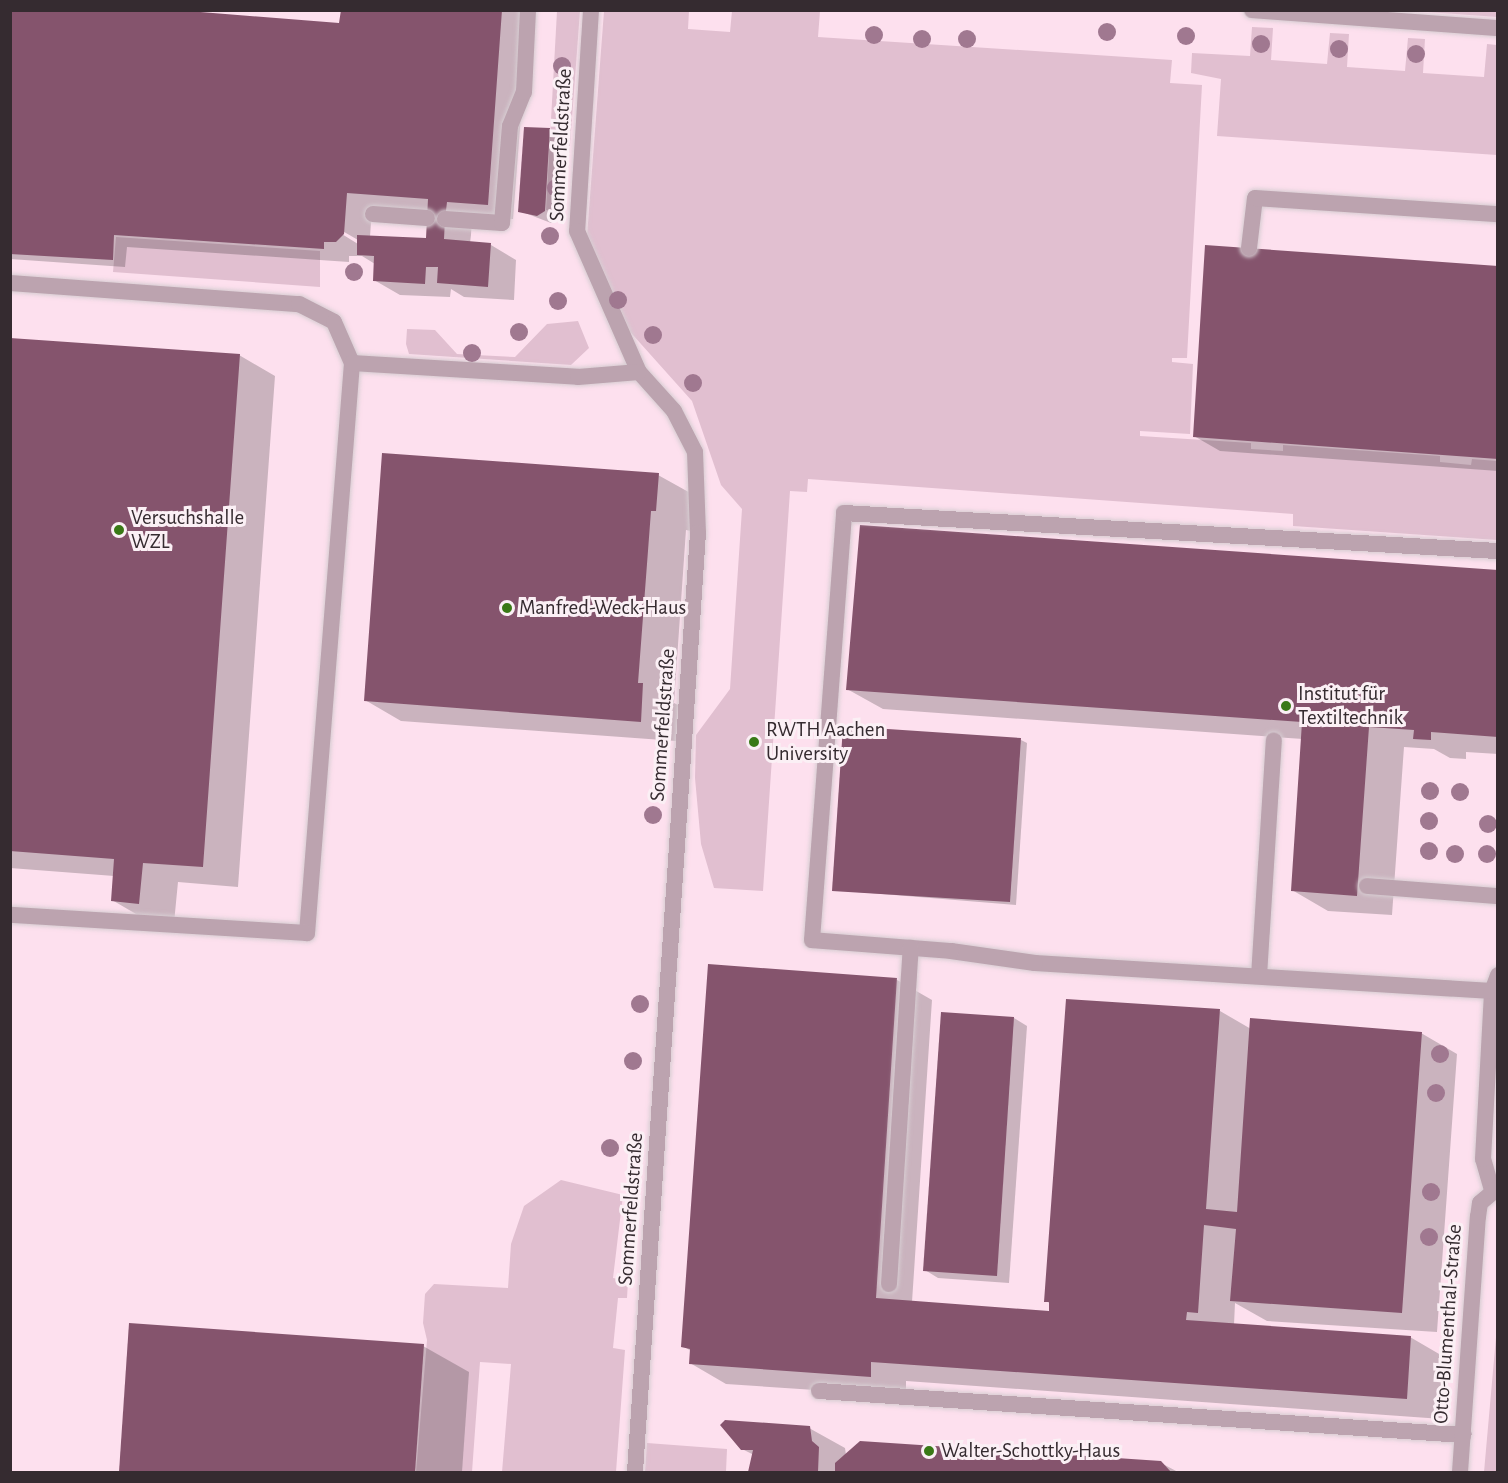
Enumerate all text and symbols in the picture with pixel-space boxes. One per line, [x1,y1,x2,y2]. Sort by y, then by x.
street label: Sommerfeldstraße [544,68,578,222]
place label: Versuchshalle WZL [131,505,244,555]
marker: Versuchshalle WZL [112,523,126,537]
place label: Manfred-Weck-Haus [519,595,686,621]
marker: Manfred-Weck-Haus [500,601,514,615]
street label: Sommerfeldstraße [645,648,681,802]
place label: Institut für Textiltechnik [1298,681,1403,731]
marker: Institut für Textiltechnik [1279,699,1293,713]
place label: RWTH Aachen University [766,717,885,767]
marker: RWTH Aachen University [747,735,761,749]
street label: Sommerfeldstraße [613,1132,649,1286]
street label: Otto-Blumenthal-Straße [1428,1223,1468,1425]
place label: Walter-Schottky-Haus [941,1438,1120,1464]
marker: Walter-Schottky-Haus [922,1444,936,1458]

